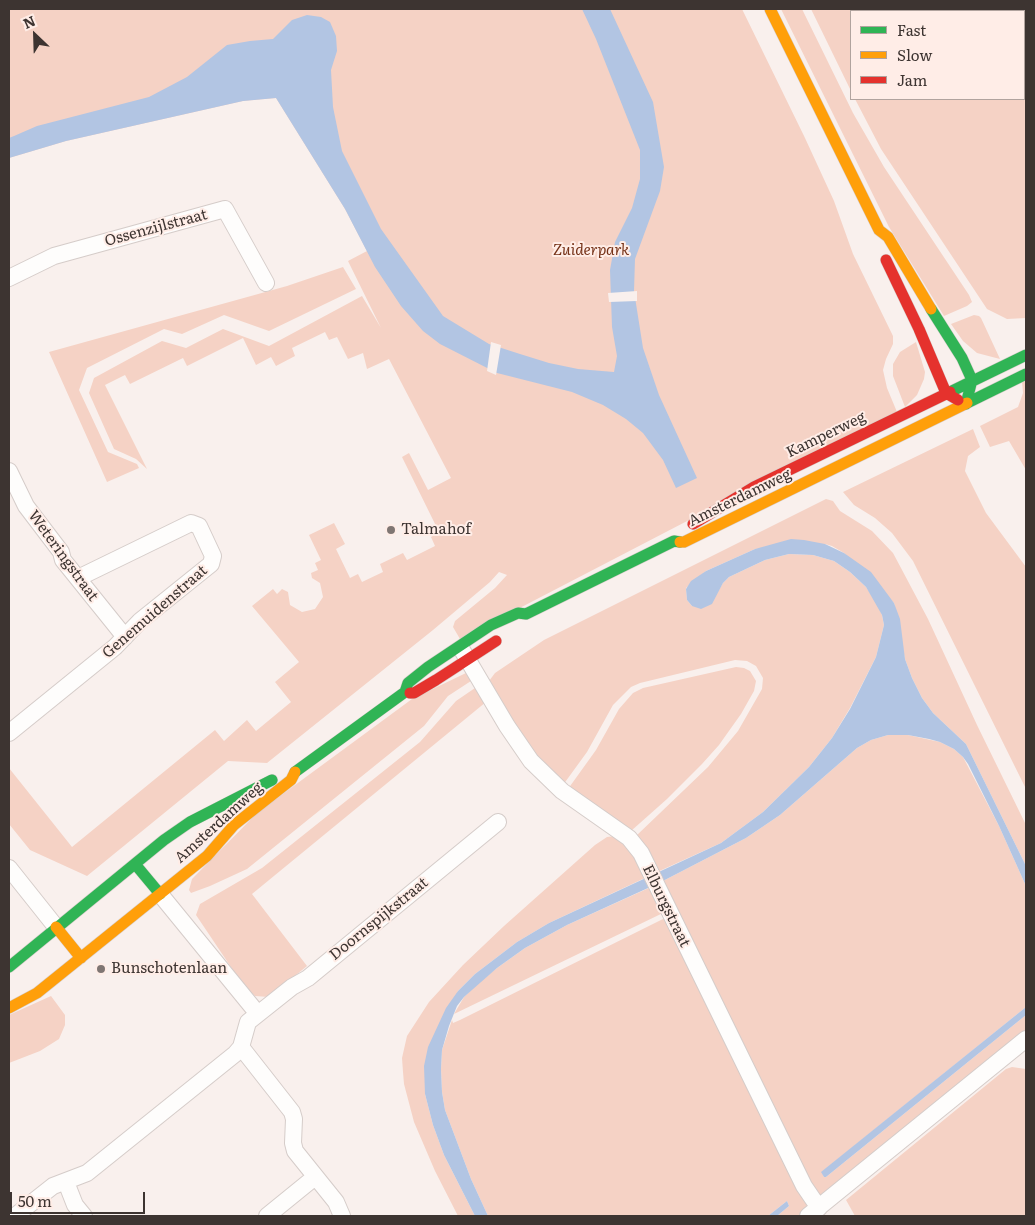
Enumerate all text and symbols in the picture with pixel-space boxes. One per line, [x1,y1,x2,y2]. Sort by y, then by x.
north arrow [10,10,60,60]
text: N [19,10,38,33]
legend [850,10,1025,100]
text: Fast [897,18,926,41]
text: Slow [897,43,932,66]
text: Jam [897,68,927,91]
street label: Ossenzijlstraat [103,206,209,250]
park label: Zuiderpark [553,242,629,260]
street label: Kamperweg [783,408,869,462]
street label: Amsterdamweg [686,465,794,531]
street label: Weteringstraat [24,507,102,605]
place label: Talmahof [401,521,471,539]
marker: Talmahof [385,524,397,536]
street label: Genemuidenstraat [99,562,211,662]
street label: Amsterdamweg [171,779,267,867]
street label: Elburgstraat [638,862,694,950]
street label: Doornspijkstraat [326,874,432,964]
place label: Bunschotenlaan [111,960,227,978]
marker: Bunschotenlaan [95,963,107,975]
scale bar [12,1182,148,1214]
text: 50 m [18,1189,52,1212]

